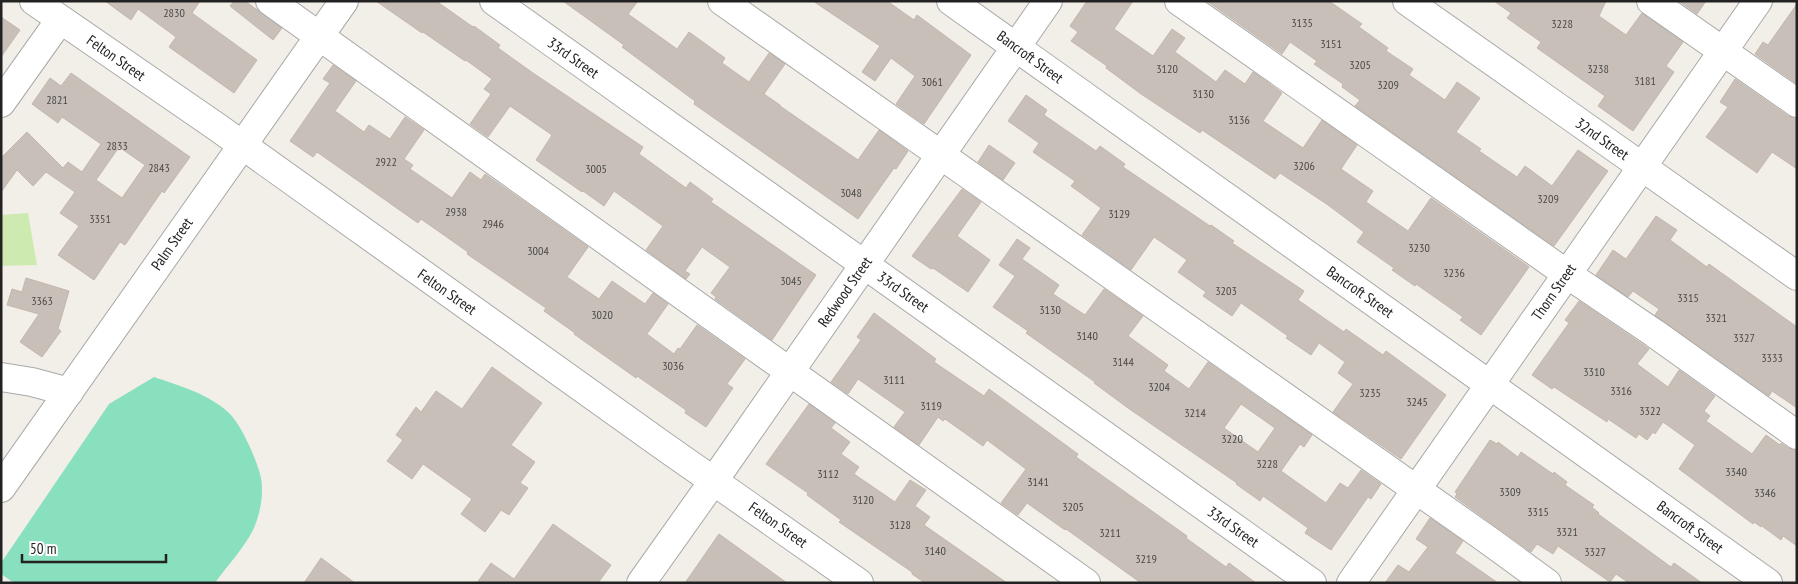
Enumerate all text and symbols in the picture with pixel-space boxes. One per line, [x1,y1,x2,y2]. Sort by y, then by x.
house number: 2830 [163,5,185,20]
house number: 3135 [1291,15,1313,30]
house number: 3228 [1551,16,1573,31]
street label: Bancroft Street [993,26,1067,87]
street label: Felton Street [83,31,149,85]
street label: 33rd Street [544,33,603,82]
house number: 3151 [1320,36,1342,51]
house number: 3205 [1349,57,1371,72]
house number: 3120 [1156,61,1178,76]
house number: 3238 [1587,61,1609,76]
house number: 3181 [1634,73,1656,88]
house number: 3061 [921,74,943,89]
house number: 3209 [1377,77,1399,92]
house number: 3130 [1192,86,1214,101]
house number: 2821 [46,92,68,107]
house number: 3136 [1228,112,1250,127]
street label: 32nd Street [1572,113,1633,164]
house number: 2833 [106,138,128,153]
house number: 2922 [375,154,397,169]
house number: 3206 [1293,158,1315,173]
house number: 2843 [148,160,170,175]
house number: 3005 [585,161,607,176]
house number: 3048 [840,185,862,200]
house number: 3209 [1537,191,1559,206]
house number: 2938 [445,204,467,219]
house number: 3129 [1108,206,1130,221]
house number: 3351 [89,211,111,226]
street label: Palm Street [147,214,197,274]
house number: 2946 [482,216,504,231]
house number: 3230 [1408,240,1430,255]
house number: 3004 [527,243,549,258]
street label: Redwood Street [813,253,876,331]
street label: Thorn Street [1527,260,1580,324]
street label: Bancroft Street [1323,262,1397,322]
street label: Felton Street [414,265,480,319]
house number: 3236 [1443,265,1465,280]
street label: 33rd Street [874,267,933,316]
house number: 3045 [780,273,802,288]
house number: 3203 [1215,283,1237,298]
house number: 3315 [1677,290,1699,305]
house number: 3363 [31,293,53,308]
house number: 3130 [1039,302,1061,317]
house number: 3020 [591,307,613,322]
house number: 3321 [1705,310,1727,325]
house number: 3140 [1076,328,1098,343]
house number: 3327 [1733,330,1755,345]
house number: 3333 [1761,350,1783,365]
house number: 3144 [1112,354,1134,369]
house number: 3036 [662,358,684,373]
house number: 3310 [1583,364,1605,379]
house number: 3111 [883,372,905,387]
house number: 3204 [1148,379,1170,394]
house number: 3316 [1610,383,1632,398]
house number: 3235 [1359,385,1381,400]
house number: 3245 [1406,394,1428,409]
house number: 3119 [920,398,942,413]
house number: 3322 [1639,403,1661,418]
house number: 3214 [1184,405,1206,420]
house number: 3220 [1221,431,1243,446]
house number: 3228 [1256,456,1278,471]
house number: 3340 [1725,464,1747,479]
house number: 3112 [817,466,839,481]
house number: 3141 [1027,474,1049,489]
house number: 3309 [1499,484,1521,499]
house number: 3346 [1754,485,1776,500]
house number: 3120 [852,492,874,507]
street label: Bancroft Street [1653,496,1727,557]
street label: Felton Street [745,498,811,552]
house number: 3205 [1062,499,1084,514]
street label: 33rd Street [1204,502,1263,551]
house number: 3315 [1527,504,1549,519]
house number: 3128 [889,517,911,532]
house number: 3321 [1556,524,1578,539]
house number: 3211 [1099,525,1121,540]
scale bar [22,532,166,564]
text: 50 m [30,539,56,558]
house number: 3140 [924,543,946,558]
house number: 3327 [1584,544,1606,559]
house number: 3219 [1135,551,1157,566]

